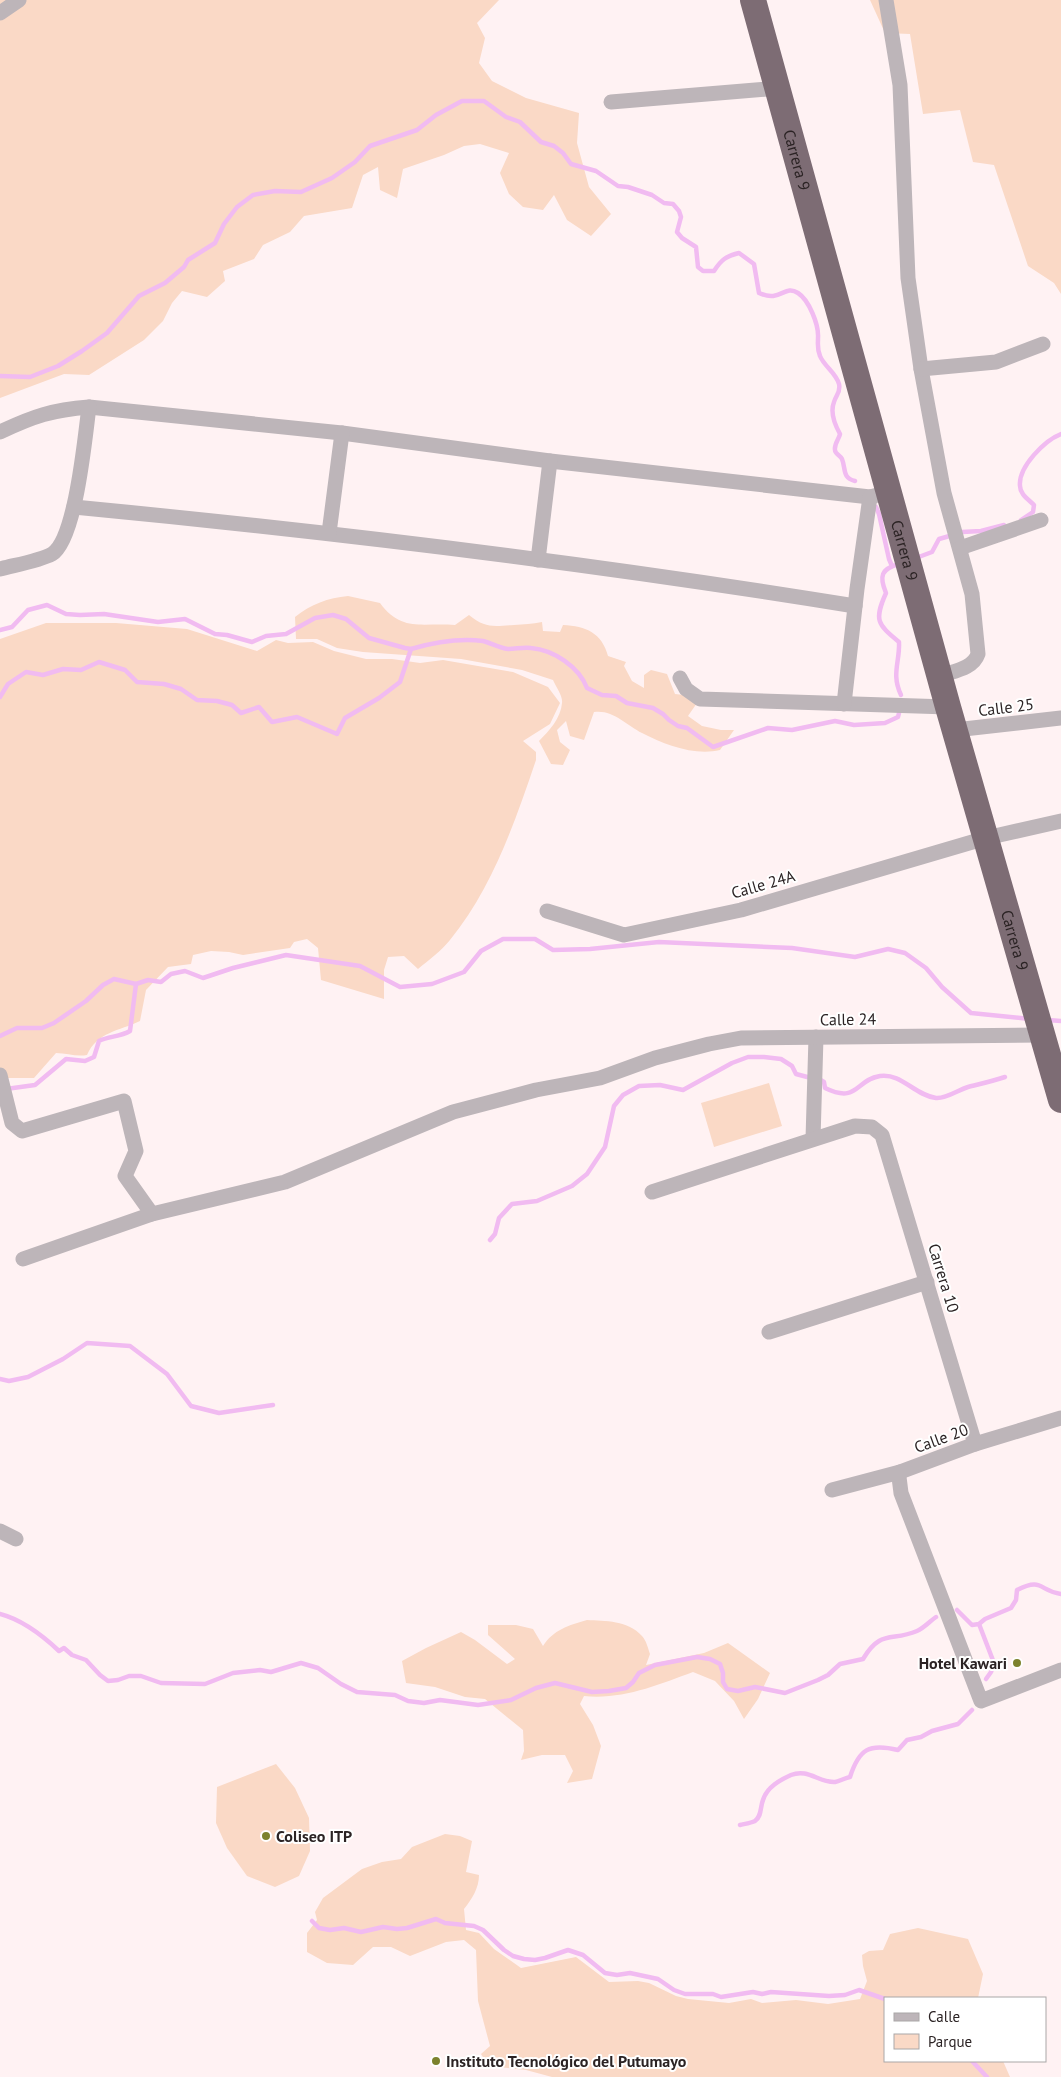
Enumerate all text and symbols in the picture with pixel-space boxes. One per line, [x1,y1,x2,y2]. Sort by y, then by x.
street label: Carrera 9 [779,127,815,193]
street label: Carrera 9 [887,518,923,583]
street label: Calle 25 [977,694,1035,720]
street label: Calle 24A [729,865,798,903]
street label: Carrera 9 [997,907,1033,973]
street label: Calle 24 [820,1009,876,1029]
street label: Carrera 10 [924,1241,964,1315]
street label: Calle 20 [911,1419,971,1457]
place label: Hotel Kawari [919,1653,1007,1673]
marker: Hotel Kawari [1011,1657,1023,1669]
place label: Coliseo ITP [276,1826,352,1846]
marker: Coliseo ITP [260,1830,272,1842]
legend [884,1997,1046,2062]
text: Calle [928,2007,960,2026]
text: Parque [928,2032,972,2051]
place label: Instituto Tecnológico del Putumayo [446,2051,687,2071]
marker: Instituto Tecnológico del Putumayo [430,2055,442,2067]

